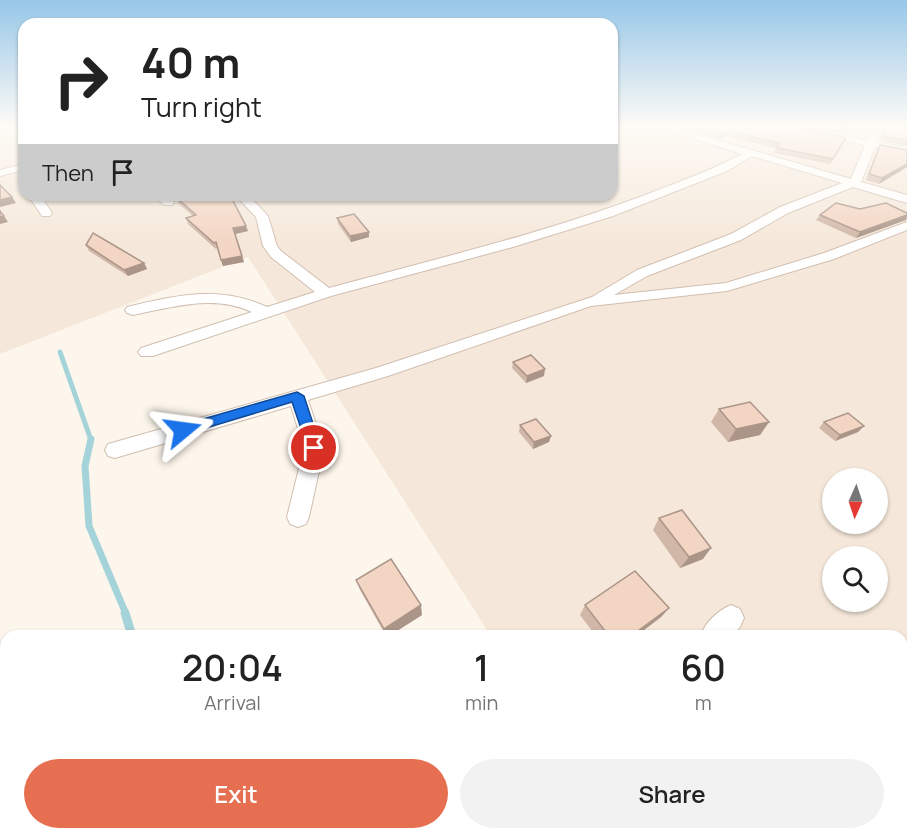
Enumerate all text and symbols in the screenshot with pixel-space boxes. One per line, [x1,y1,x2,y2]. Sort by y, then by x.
text: 40 m [141,33,240,91]
icon: right [42,42,120,120]
text: Turn right [141,88,262,125]
icon: arrive [106,156,139,189]
text: Then [42,158,94,188]
position arrow [151,398,215,462]
pin [288,422,339,473]
icon: arrive [297,431,330,464]
north arrow [822,468,888,534]
map controls [822,468,888,612]
button: search [822,546,888,612]
text: 20:04 [182,643,283,692]
text: 1 [474,643,489,692]
text: 60 [680,643,726,692]
text: Arrival [204,689,261,716]
text: min [465,689,498,716]
text: m [695,689,712,716]
button: Exit [24,759,448,828]
button: Share [460,759,884,828]

